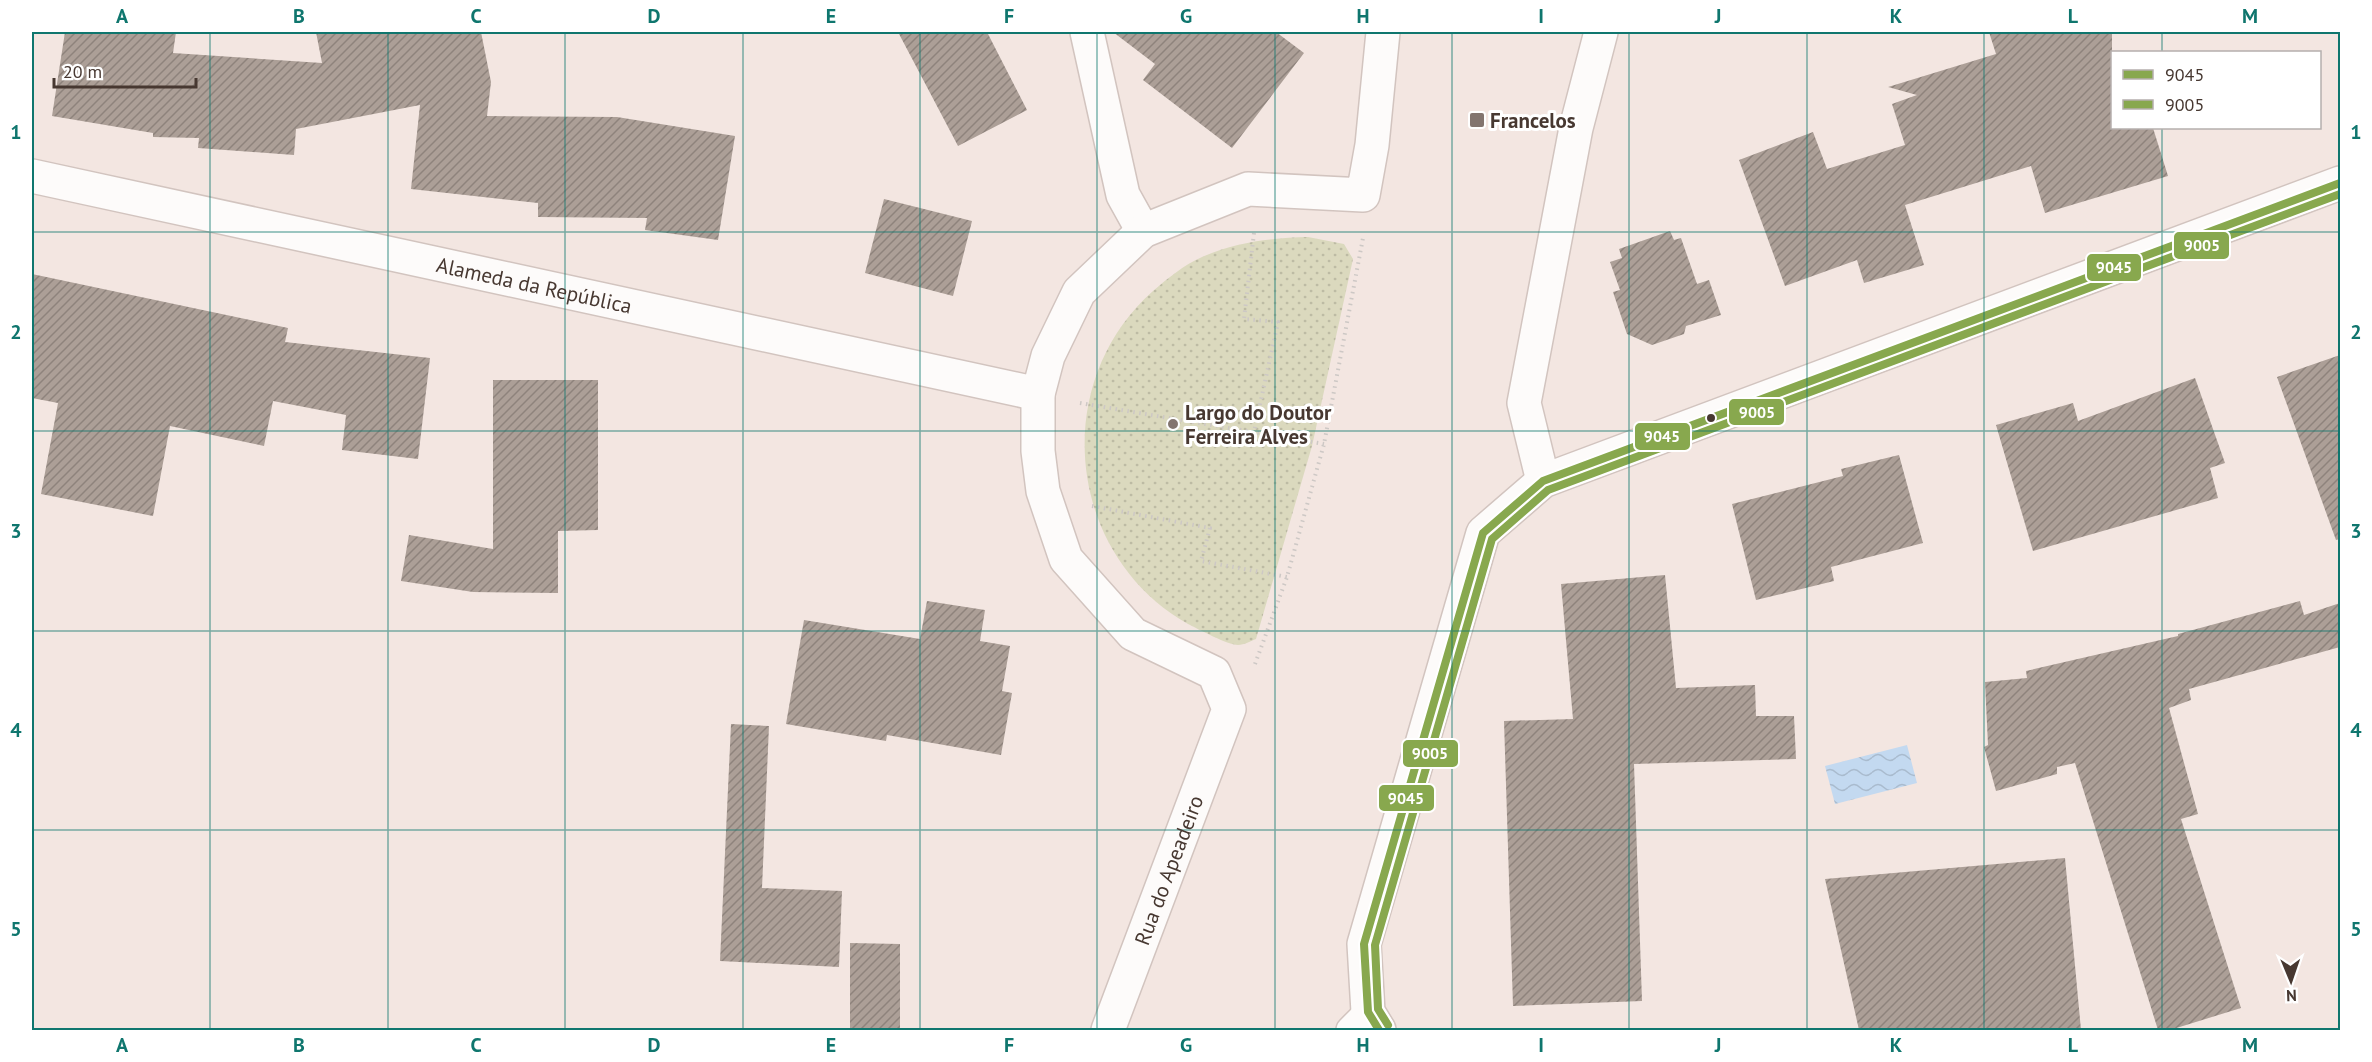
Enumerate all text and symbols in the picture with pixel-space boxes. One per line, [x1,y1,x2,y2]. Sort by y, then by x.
text: A [116,3,129,29]
text: B [293,3,305,29]
text: C [470,3,482,29]
text: D [648,3,661,29]
text: E [826,3,836,29]
text: F [1004,3,1014,29]
text: G [1180,3,1192,29]
text: H [1356,3,1370,29]
text: I [1538,3,1544,29]
text: J [1714,3,1721,29]
text: K [1890,3,1903,29]
text: L [2068,3,2079,29]
text: M [2242,3,2258,29]
scale bar [54,51,196,89]
legend [2111,51,2321,129]
text: 20 m [63,60,102,83]
text: 9045 [2165,63,2204,86]
text: 9005 [2165,93,2204,116]
place label: Francelos [1490,107,1576,134]
marker: Francelos [1468,111,1486,129]
text: 1 [10,119,22,145]
text: 1 [2350,119,2362,145]
line badge: 9005 [2173,231,2230,260]
text: 9005 [2184,235,2220,255]
street label: Alameda da República [434,251,635,319]
line badge: 9045 [2086,253,2142,282]
text: 9045 [2096,257,2132,277]
text: 2 [10,319,22,345]
text: 2 [2350,319,2362,345]
line badge: 9005 [1728,398,1785,426]
place label: Largo do Doutor Ferreira Alves [1185,399,1332,450]
text: 9005 [1739,402,1775,422]
unlabelled marker [1705,412,1717,424]
marker: Largo do Doutor Ferreira Alves [1166,417,1180,431]
line badge: 9045 [1634,422,1691,451]
text: 9045 [1644,426,1680,446]
text: 3 [10,518,22,544]
text: 3 [2350,518,2362,544]
text: 4 [10,717,22,743]
text: 4 [2350,717,2362,743]
line badge: 9005 [1402,739,1459,768]
text: 9005 [1412,743,1448,763]
line badge: 9045 [1378,784,1435,812]
text: 9045 [1388,788,1424,808]
street label: Rua do Apeadeiro [1128,791,1209,949]
text: 5 [10,916,22,942]
text: 5 [2350,916,2362,942]
north arrow [2261,951,2321,1011]
text: N [2286,986,2297,1006]
text: A [116,1032,129,1058]
text: B [293,1032,305,1058]
text: C [470,1032,482,1058]
text: D [648,1032,661,1058]
text: E [826,1032,836,1058]
text: F [1004,1032,1014,1058]
text: G [1180,1032,1192,1058]
text: H [1356,1032,1370,1058]
text: I [1538,1032,1544,1058]
text: J [1714,1032,1721,1058]
text: K [1890,1032,1903,1058]
text: L [2068,1032,2079,1058]
text: M [2242,1032,2258,1058]

